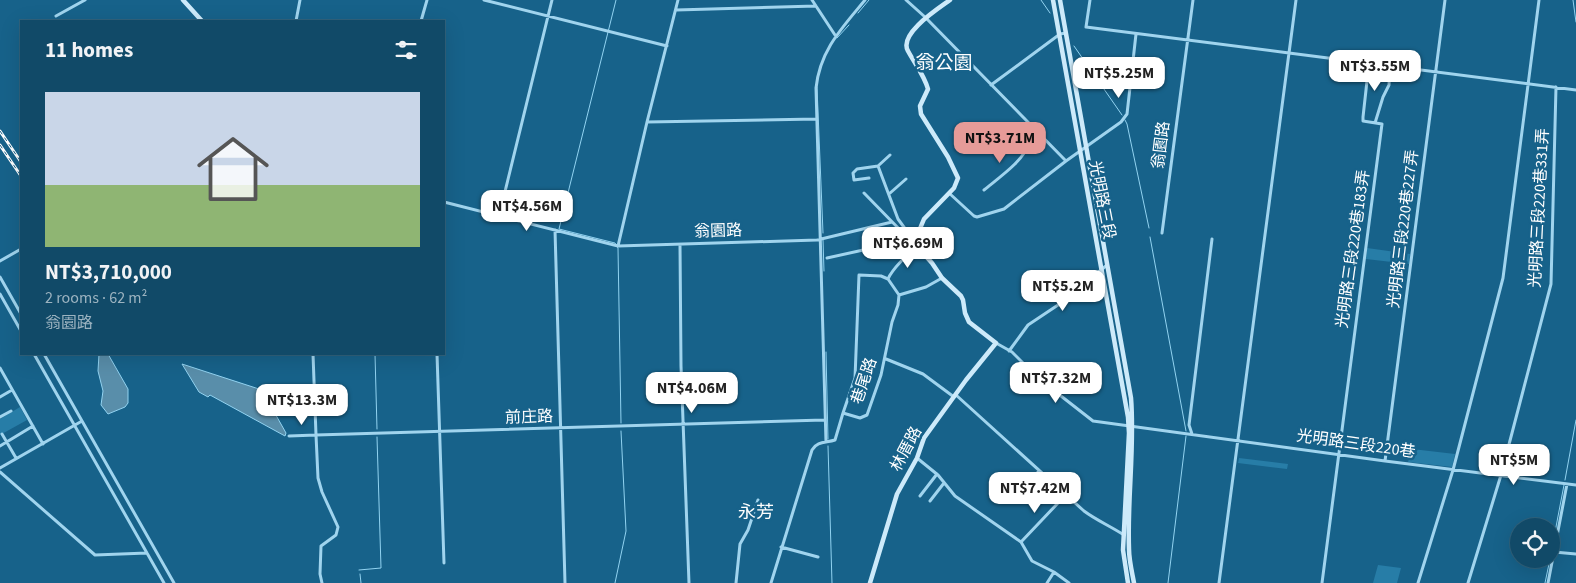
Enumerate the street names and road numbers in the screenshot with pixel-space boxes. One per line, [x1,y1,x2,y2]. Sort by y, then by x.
street label: 翁園路 [1147,120,1175,170]
street label: 光明路三段220巷331弄 [1524,128,1554,288]
street label: 光明路三段220巷227弄 [1382,148,1424,310]
street label: 光明路三段 [1084,159,1120,241]
street label: 光明路三段220巷183弄 [1331,168,1375,330]
street label: 翁園路 [694,219,742,243]
street label: 巷尾路 [846,355,882,407]
street label: 前庄路 [505,405,553,429]
street label: 林厝路 [885,423,927,475]
street label: 光明路三段220巷 [1295,425,1417,463]

